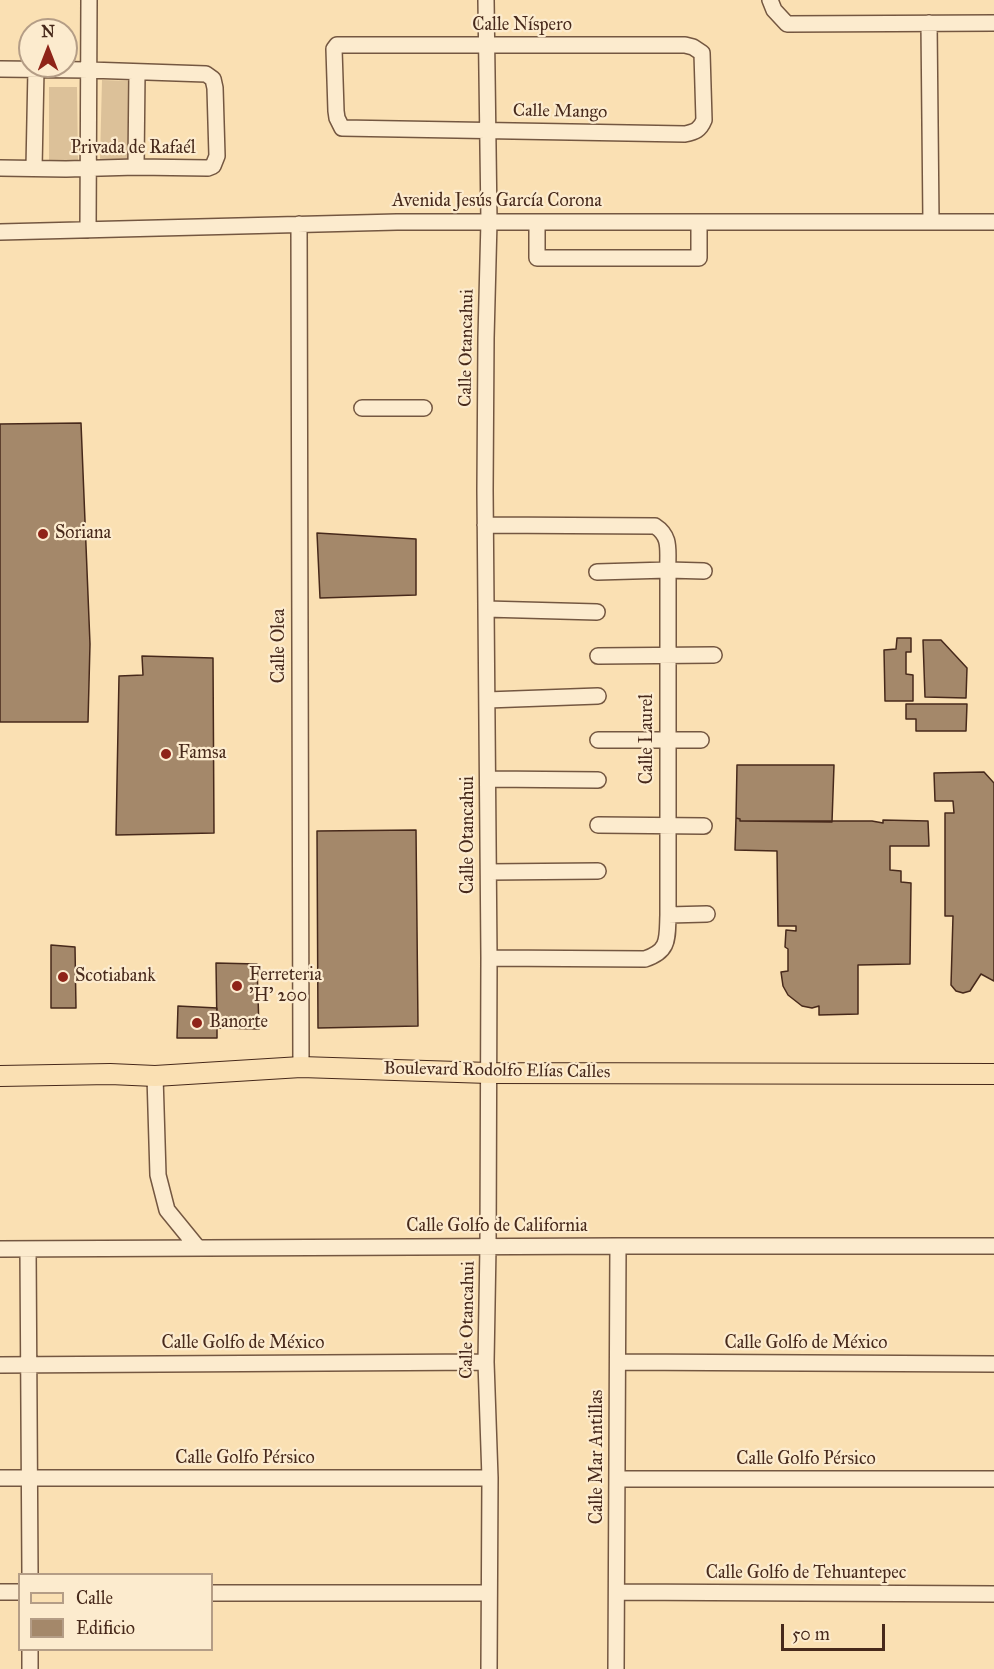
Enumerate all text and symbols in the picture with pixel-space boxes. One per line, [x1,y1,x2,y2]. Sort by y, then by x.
street label: Calle Níspero [472,15,572,37]
north arrow [18,18,78,78]
text: N [41,22,55,41]
street label: Calle Mango [513,100,607,124]
street label: Privada de Rafaél [70,138,196,160]
street label: Avenida Jesús García Corona [392,191,602,213]
street label: Calle Otancahui [455,289,479,407]
place label: Soriana [55,523,111,545]
marker: Soriana [36,527,50,541]
street label: Calle Olea [269,609,291,683]
street label: Calle Laurel [637,694,659,784]
place label: Famsa [178,743,226,765]
marker: Famsa [159,747,173,761]
street label: Calle Otancahui [458,776,480,894]
place label: Ferreteria 'H' 200 [249,965,322,1008]
place label: Scotiabank [75,966,156,988]
marker: Scotiabank [56,970,70,984]
marker: Ferreteria 'H' 200 [230,979,244,993]
place label: Banorte [209,1012,268,1034]
marker: Banorte [190,1016,204,1030]
street label: Boulevard Rodolfo Elías Calles [383,1058,611,1084]
street label: Calle Golfo de California [406,1216,588,1238]
street label: Calle Otancahui [456,1261,480,1379]
street label: Calle Golfo de México [161,1333,325,1355]
street label: Calle Golfo de México [724,1333,888,1355]
street label: Calle Mar Antillas [587,1390,609,1524]
street label: Calle Golfo Pérsico [175,1448,315,1470]
street label: Calle Golfo Pérsico [736,1449,876,1471]
street label: Calle Golfo de Tehuantepec [706,1563,906,1585]
legend [18,1573,213,1651]
text: Calle [76,1587,113,1609]
scale bar [784,1612,888,1650]
text: Edificio [76,1617,135,1639]
text: 50 m [792,1623,830,1645]

